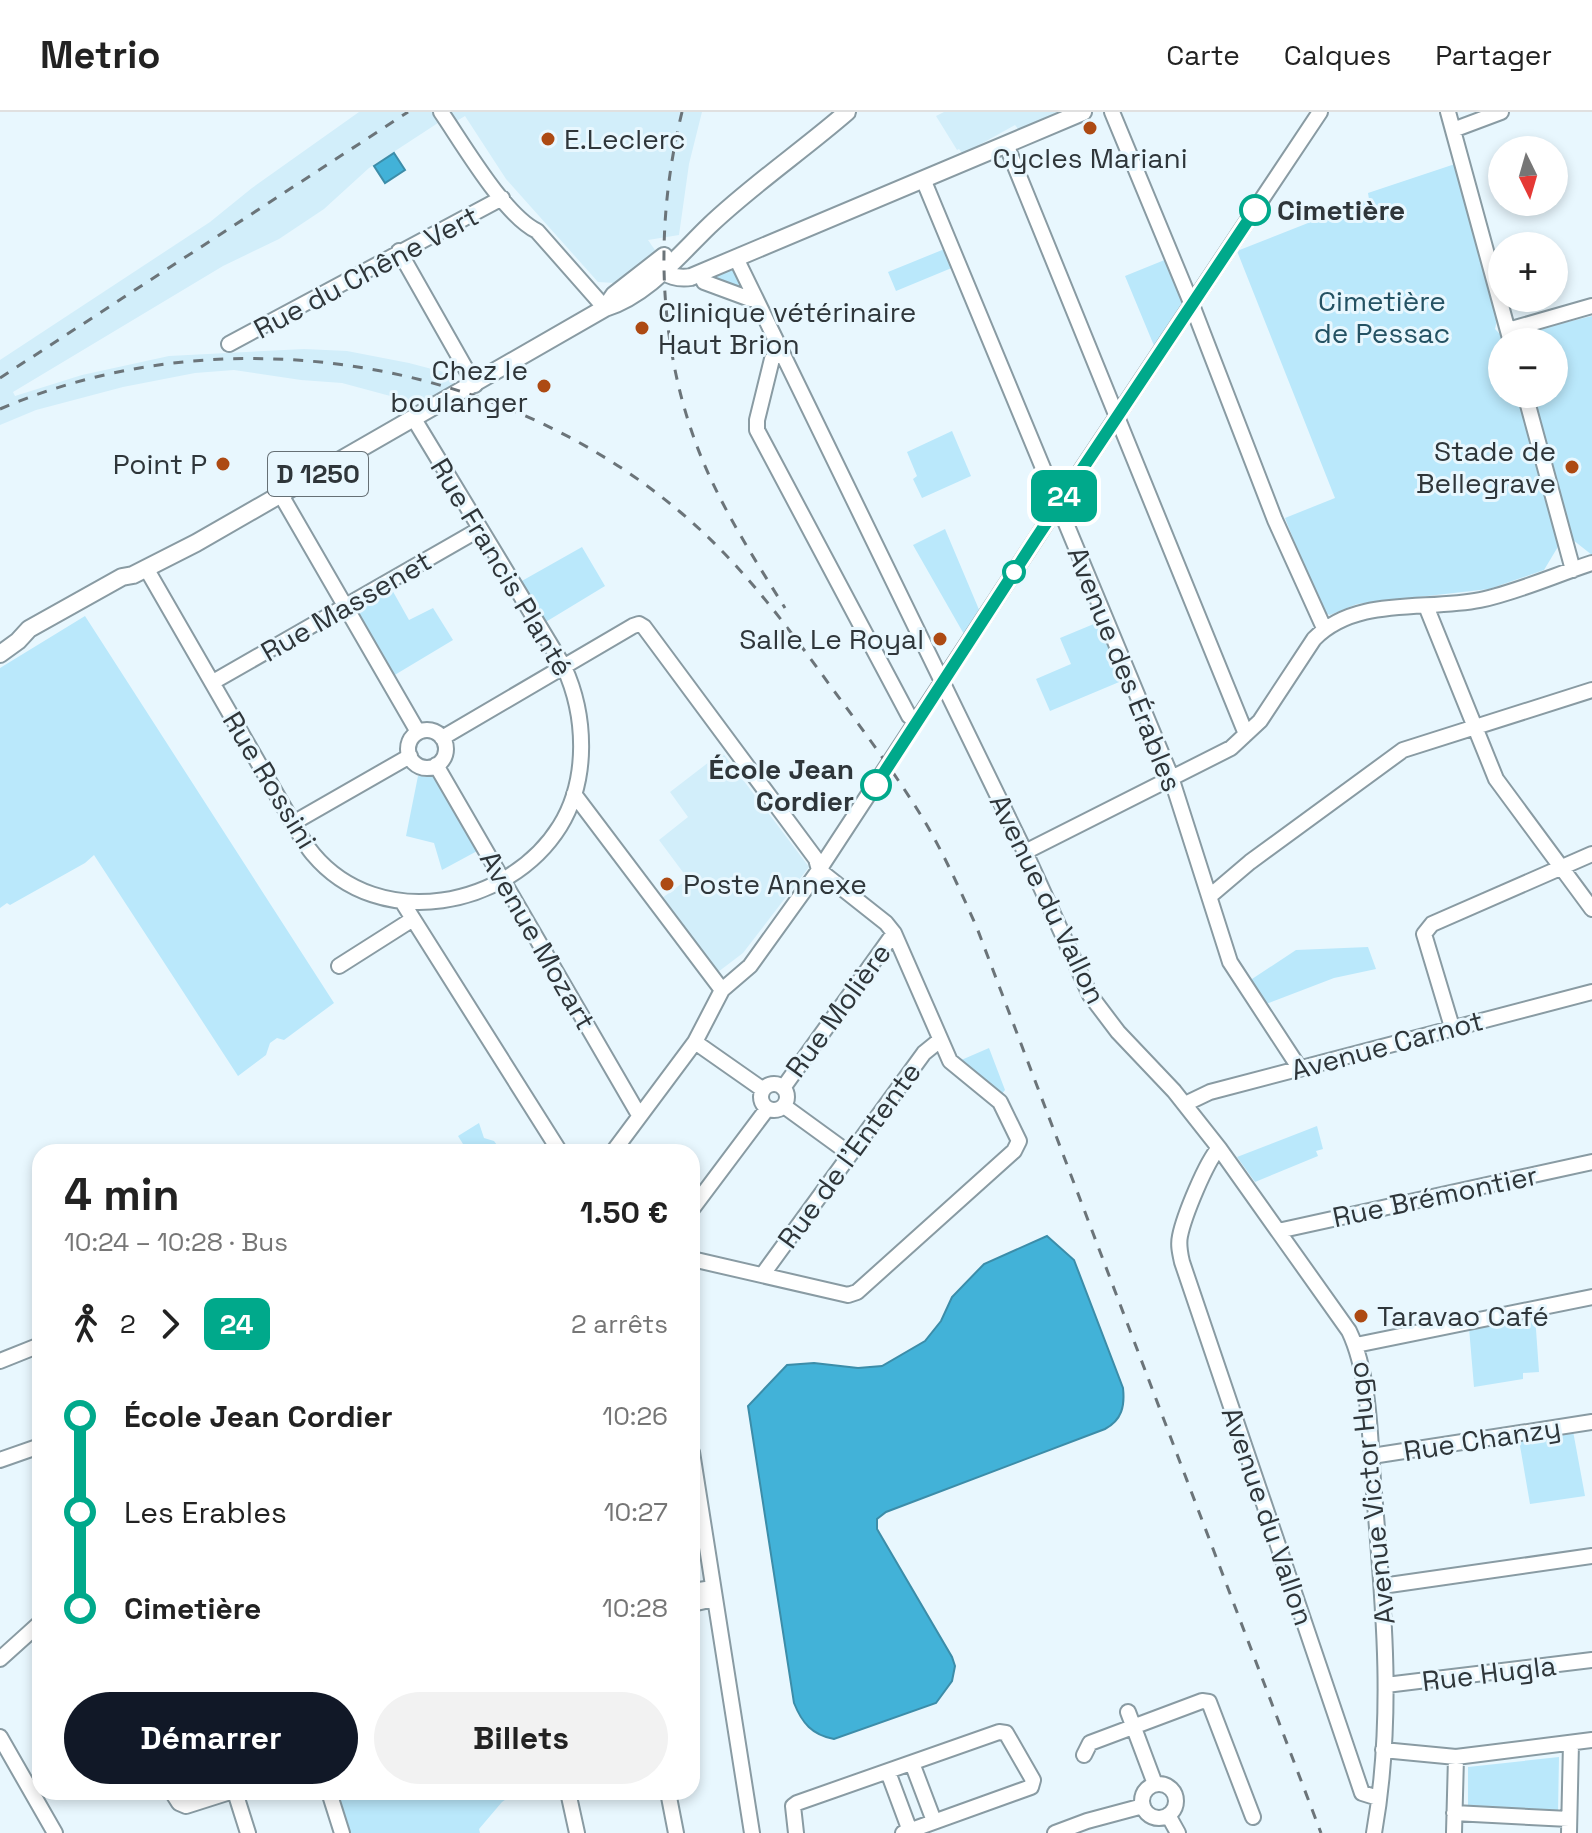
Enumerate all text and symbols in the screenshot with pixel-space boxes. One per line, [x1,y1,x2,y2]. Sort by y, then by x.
text: Metrio [40,31,161,79]
text: Carte [1166,37,1240,73]
text: Calques [1284,37,1391,73]
text: Partager [1435,37,1552,73]
marker: Cycles Mariani [1081,119,1099,137]
place label: E.Leclerc [564,121,686,157]
marker: E.Leclerc [539,130,557,148]
north arrow [1488,136,1568,216]
map controls [1488,136,1568,408]
place label: Cycles Mariani [992,140,1188,176]
place label: Cimetière [1277,192,1405,228]
marker: Cimetière [1240,195,1270,225]
street label: Rue du Chêne Vert [247,198,485,346]
button: + [1488,232,1568,312]
park label: Cimetière de Pessac [1314,283,1450,351]
place label: Clinique vétérinaire Haut Brion [658,294,916,362]
marker: Clinique vétérinaire Haut Brion [633,319,651,337]
button: − [1488,328,1568,408]
place label: Chez le boulanger [390,352,528,420]
marker: Chez le boulanger [535,377,553,395]
place label: Stade de Bellegrave [1416,433,1556,501]
place label: Point P [113,446,207,482]
street label: Rue Francis Planté [423,451,581,683]
road number: D 1250 [268,452,368,496]
marker: Point P [214,455,232,473]
marker: Stade de Bellegrave [1563,458,1581,476]
line badge: 24 [1028,470,1100,522]
text: 24 [1047,478,1081,514]
street label: Avenue des Érables [1059,541,1191,797]
street label: Rue Massenet [254,543,438,669]
unlabelled marker [1003,561,1025,583]
place label: Salle Le Royal [739,621,924,657]
marker: Salle Le Royal [931,630,949,648]
street label: Rue Rossini [215,705,325,855]
place label: École Jean Cordier [709,751,854,819]
marker: École Jean Cordier [861,770,891,800]
street label: Avenue du Vallon [982,788,1114,1010]
street label: Avenue Mozart [472,844,604,1036]
place label: Poste Annexe [683,866,867,902]
marker: Poste Annexe [658,875,676,893]
street label: Rue Molière [777,936,899,1084]
street label: Avenue Carnot [1287,1002,1487,1088]
street label: Rue de l'Entente [769,1055,929,1255]
street label: Rue Brémontier [1329,1157,1541,1235]
text: 4 min [64,1167,180,1223]
text: 1.50 € [580,1193,668,1232]
text: 10:24 – 10:28 · Bus [64,1225,288,1259]
place label: Taravao Café [1377,1298,1549,1334]
icon: walk [64,1302,108,1346]
icon: forward [148,1302,192,1346]
text: 24 [220,1306,254,1342]
text: 2 [120,1307,136,1341]
text: 2 arrêts [571,1307,668,1341]
marker: Taravao Café [1352,1307,1370,1325]
street label: Avenue Victor Hugo [1339,1360,1403,1626]
text: École Jean Cordier [124,1397,393,1436]
text: 10:26 [602,1399,668,1433]
street label: Avenue du Vallon [1214,1402,1322,1630]
street label: Rue Chanzy [1401,1409,1563,1469]
text: Les Erables [124,1493,287,1532]
text: 10:27 [604,1495,668,1529]
text: Cimetière [124,1589,261,1628]
text: 10:28 [602,1591,668,1625]
street label: Rue Hugla [1420,1647,1558,1699]
button: Démarrer [64,1692,358,1784]
button: Billets [374,1692,668,1784]

